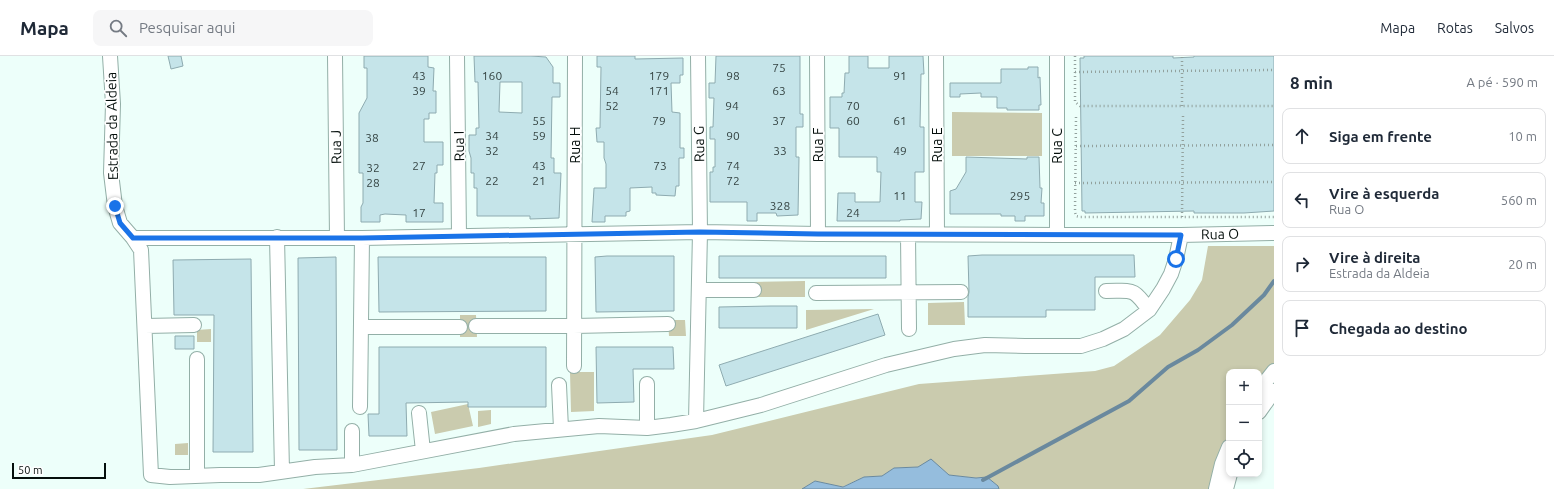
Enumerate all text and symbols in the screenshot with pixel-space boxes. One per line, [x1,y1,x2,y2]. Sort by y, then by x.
search box [93,10,373,46]
text: Mapa [20,17,69,39]
icon: search [107,17,129,39]
text: Pesquisar aqui [139,19,235,36]
text: Mapa [1380,20,1415,36]
text: Rotas [1437,20,1473,36]
text: Salvos [1495,20,1534,36]
house number: 75 [772,61,786,74]
house number: 43 [412,69,426,82]
house number: 160 [482,69,502,82]
house number: 179 [649,69,669,82]
house number: 98 [726,69,740,82]
house number: 91 [893,69,907,82]
street label: Estrada da Aldeia [103,72,121,180]
text: 8 min [1290,73,1333,92]
text: A pé · 590 m [1466,75,1538,89]
house number: 39 [412,84,426,97]
house number: 54 [605,84,619,97]
house number: 171 [649,84,669,97]
house number: 63 [772,84,786,97]
house number: 52 [605,99,619,112]
house number: 94 [725,99,739,112]
house number: 70 [846,99,860,112]
house number: 55 [532,114,546,127]
house number: 79 [652,114,666,127]
house number: 37 [772,114,786,127]
house number: 60 [846,114,860,127]
house number: 61 [893,114,907,127]
icon: ahead [1291,125,1313,147]
street label: Rua G [691,126,707,162]
street label: Rua H [567,127,583,163]
street label: Rua E [929,127,945,162]
street label: Rua F [810,128,826,162]
street label: Rua C [1049,128,1065,164]
text: Siga em frente [1329,128,1432,145]
house number: 34 [485,129,499,142]
house number: 59 [532,129,546,142]
house number: 90 [726,129,740,142]
text: 10 m [1508,129,1537,143]
street label: Rua J [328,130,344,164]
house number: 38 [365,131,379,144]
street label: Rua I [451,131,467,161]
house number: 32 [485,144,499,157]
house number: 33 [773,144,787,157]
house number: 49 [893,144,907,157]
house number: 27 [412,159,426,172]
house number: 43 [532,159,546,172]
house number: 73 [653,159,667,172]
house number: 74 [726,159,740,172]
house number: 32 [366,161,380,174]
house number: 22 [485,174,499,187]
house number: 21 [532,174,546,187]
house number: 72 [726,174,740,187]
house number: 28 [366,176,380,189]
text: Vire à esquerda [1329,185,1439,202]
house number: 11 [893,189,907,202]
house number: 295 [1010,189,1030,202]
icon: left [1291,189,1313,211]
text: 560 m [1501,193,1537,207]
route end [106,197,124,215]
house number: 328 [770,199,790,212]
text: Rua O [1329,202,1364,216]
house number: 17 [412,206,426,219]
house number: 24 [846,206,860,219]
street label: Rua O [1201,226,1239,242]
text: Vire à direita [1329,249,1421,266]
route start [1167,250,1185,268]
icon: right [1291,253,1313,275]
text: 20 m [1508,257,1537,271]
text: Estrada da Aldeia [1329,266,1430,280]
icon: arrive [1291,317,1313,339]
text: Chegada ao destino [1329,320,1468,337]
map controls [1226,369,1262,477]
button: + [1226,369,1262,405]
button: − [1226,405,1262,441]
button: locate [1226,441,1262,477]
scale bar [12,461,106,480]
text: 50 m [18,464,42,476]

